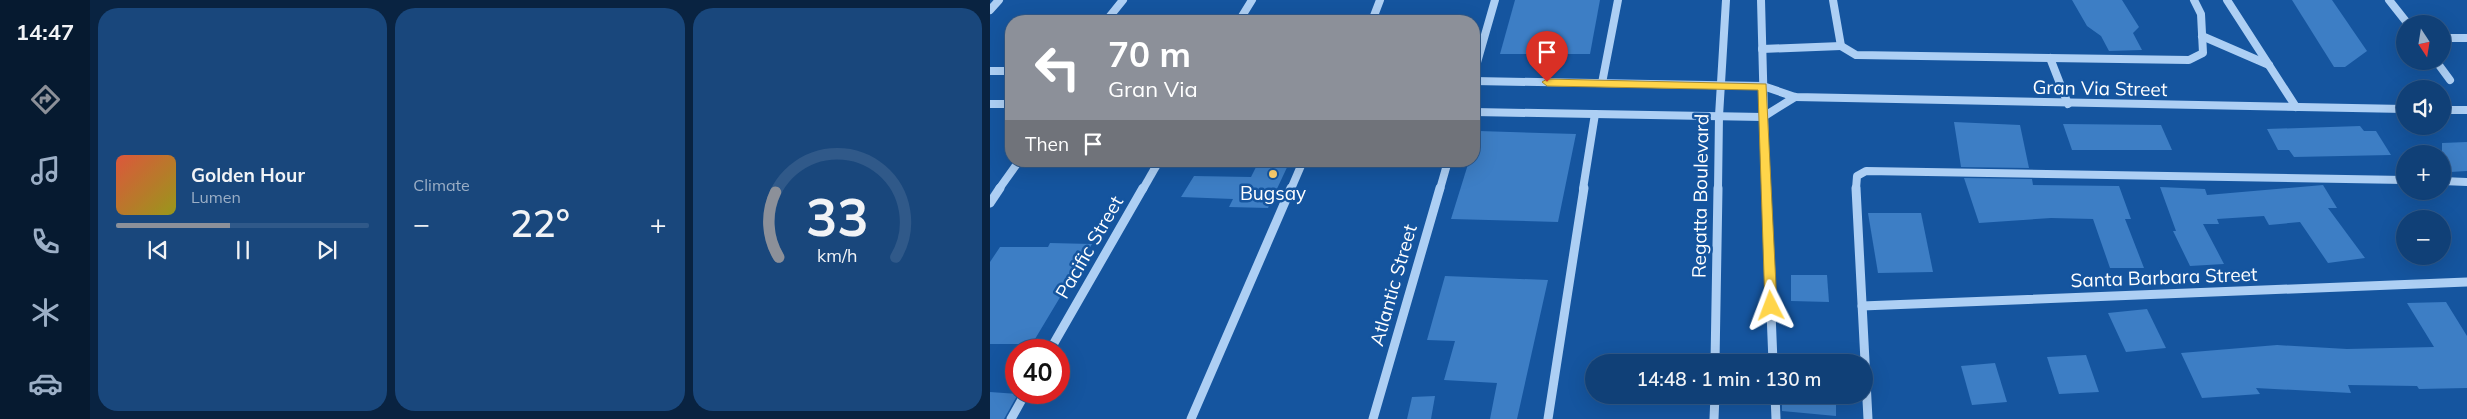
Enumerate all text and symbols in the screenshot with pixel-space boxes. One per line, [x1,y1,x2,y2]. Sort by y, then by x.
north arrow [2396,15,2451,70]
map controls [2396,15,2451,265]
text: 14:47 [16,18,74,46]
pin [1526,31,1568,82]
text: 70 m [1108,32,1191,76]
icon: left [1025,35,1090,100]
icon: arrive [1533,38,1561,66]
text: Gran Via [1108,75,1198,103]
street label: Gran Via Street [2032,75,2168,101]
button: sound [2396,80,2451,135]
icon: directions [28,82,63,117]
street label: Regatta Boulevard [1687,114,1713,278]
icon: arrive [1079,130,1107,158]
text: Then [1025,132,1069,156]
button: + [2396,145,2451,200]
icon: music [28,153,63,188]
text: Golden Hour [191,163,305,187]
marker: Bugsay [1267,168,1279,180]
text: Climate [413,175,470,195]
place label: Bugsay [1240,181,1306,205]
text: 33 [806,184,869,249]
text: Lumen [191,187,241,207]
street label: Pacific Street [1050,191,1128,303]
text: 22° [510,199,570,247]
text: − [413,206,430,241]
text: + [650,206,667,241]
button: − [2396,210,2451,265]
street label: Atlantic Street [1364,221,1422,349]
icon: phone [28,224,63,259]
icon: previous [144,236,172,264]
icon: pause [229,236,257,264]
icon: next [313,236,341,264]
text: km/h [817,244,858,266]
street label: Santa Barbara Street [2070,262,2258,292]
position arrow [1744,279,1796,331]
icon: climate [28,295,63,330]
speed limit sign: 40 [1005,339,1070,404]
icon: car [28,366,63,401]
text: 14:48 · 1 min · 130 m [1636,367,1822,391]

